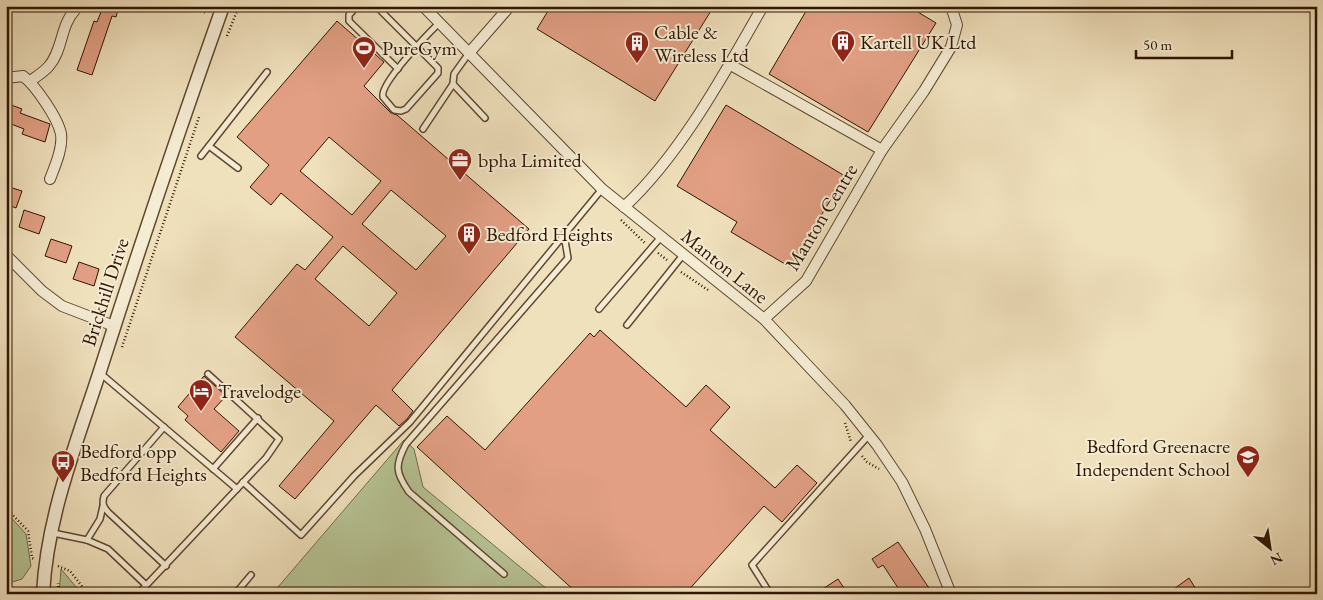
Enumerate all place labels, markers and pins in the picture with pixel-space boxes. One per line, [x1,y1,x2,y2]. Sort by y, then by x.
place label: Cable & Wireless Ltd [654,19,750,68]
building icon: Kartell UK Ltd [830,29,856,63]
place label: Kartell UK Ltd [860,29,977,55]
building icon: Cable & Wireless Ltd [624,30,650,64]
sports icon: PureGym [351,35,377,69]
place label: PureGym [382,35,457,61]
office icon: bpha Limited [447,147,473,181]
place label: bpha Limited [478,147,583,173]
building icon: Bedford Heights [456,221,482,255]
place label: Bedford Heights [486,221,613,247]
hotel icon: Travelodge [188,378,214,412]
place label: Travelodge [218,378,301,404]
place label: Bedford Greenacre Independent School [1075,433,1230,482]
place label: Bedford opp Bedford Heights [80,438,207,487]
school or university icon: Bedford Greenacre Independent School [1235,444,1261,478]
bus stop icon: Bedford opp Bedford Heights [50,449,76,483]

